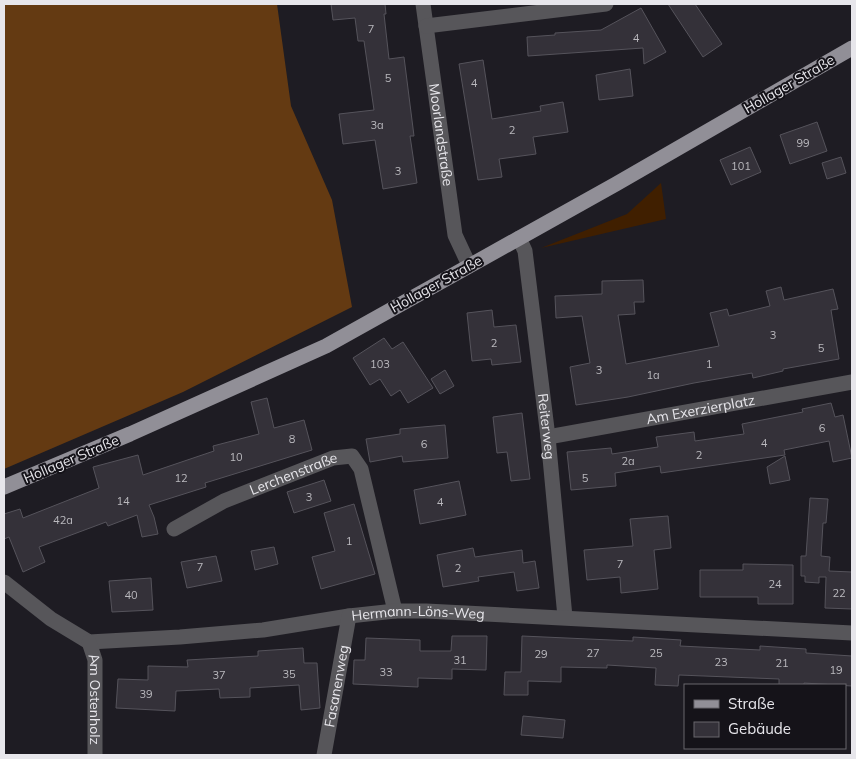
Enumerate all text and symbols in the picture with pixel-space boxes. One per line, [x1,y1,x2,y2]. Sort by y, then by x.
house number: 7 [368,22,374,36]
house number: 4 [633,31,640,45]
street label: Hollager Straße [740,51,838,117]
house number: 5 [385,71,392,85]
house number: 4 [471,76,478,90]
street label: Moorlandstraße [425,82,457,187]
house number: 3a [370,118,384,132]
house number: 2 [509,123,516,137]
house number: 99 [796,136,810,150]
house number: 101 [731,159,751,173]
house number: 3 [395,164,401,178]
street label: Hollager Straße [387,251,485,317]
house number: 3 [770,328,776,342]
house number: 2 [491,336,498,350]
house number: 5 [818,341,825,355]
house number: 103 [370,357,390,371]
house number: 1 [706,357,712,371]
house number: 3 [596,363,602,377]
house number: 1a [646,368,660,382]
street label: Am Exerzierplatz [645,391,756,428]
street label: Reiterweg [534,392,559,460]
house number: 6 [819,421,826,435]
street label: Hollager Straße [21,431,121,487]
house number: 8 [289,432,296,446]
house number: 4 [761,436,768,450]
house number: 6 [421,437,428,451]
house number: 2 [696,448,703,462]
street label: Lerchenstraße [247,449,338,499]
house number: 10 [229,450,243,464]
house number: 2a [621,454,635,468]
house number: 12 [174,471,188,485]
house number: 5 [582,471,589,485]
house number: 3 [306,490,312,504]
house number: 14 [116,494,130,508]
house number: 4 [437,495,444,509]
house number: 42a [53,513,73,527]
house number: 1 [346,534,352,548]
house number: 7 [617,557,623,571]
house number: 7 [197,560,203,574]
house number: 2 [455,561,462,575]
house number: 24 [768,577,782,591]
house number: 22 [832,586,846,600]
house number: 40 [124,588,138,602]
street label: Hermann-Löns-Weg [350,602,485,625]
street label: Fasanenweg [320,643,353,729]
house number: 27 [586,646,600,660]
house number: 25 [649,646,663,660]
house number: 29 [534,647,548,661]
street label: Am Ostenholz [84,651,105,745]
house number: 31 [453,653,467,667]
house number: 23 [714,655,728,669]
house number: 21 [775,656,789,670]
house number: 19 [829,663,843,677]
house number: 33 [379,665,393,679]
house number: 35 [282,667,296,681]
house number: 37 [212,668,226,682]
legend [684,684,846,749]
house number: 39 [139,687,153,701]
text: Straße [728,694,775,713]
text: Gebäude [728,719,791,738]

